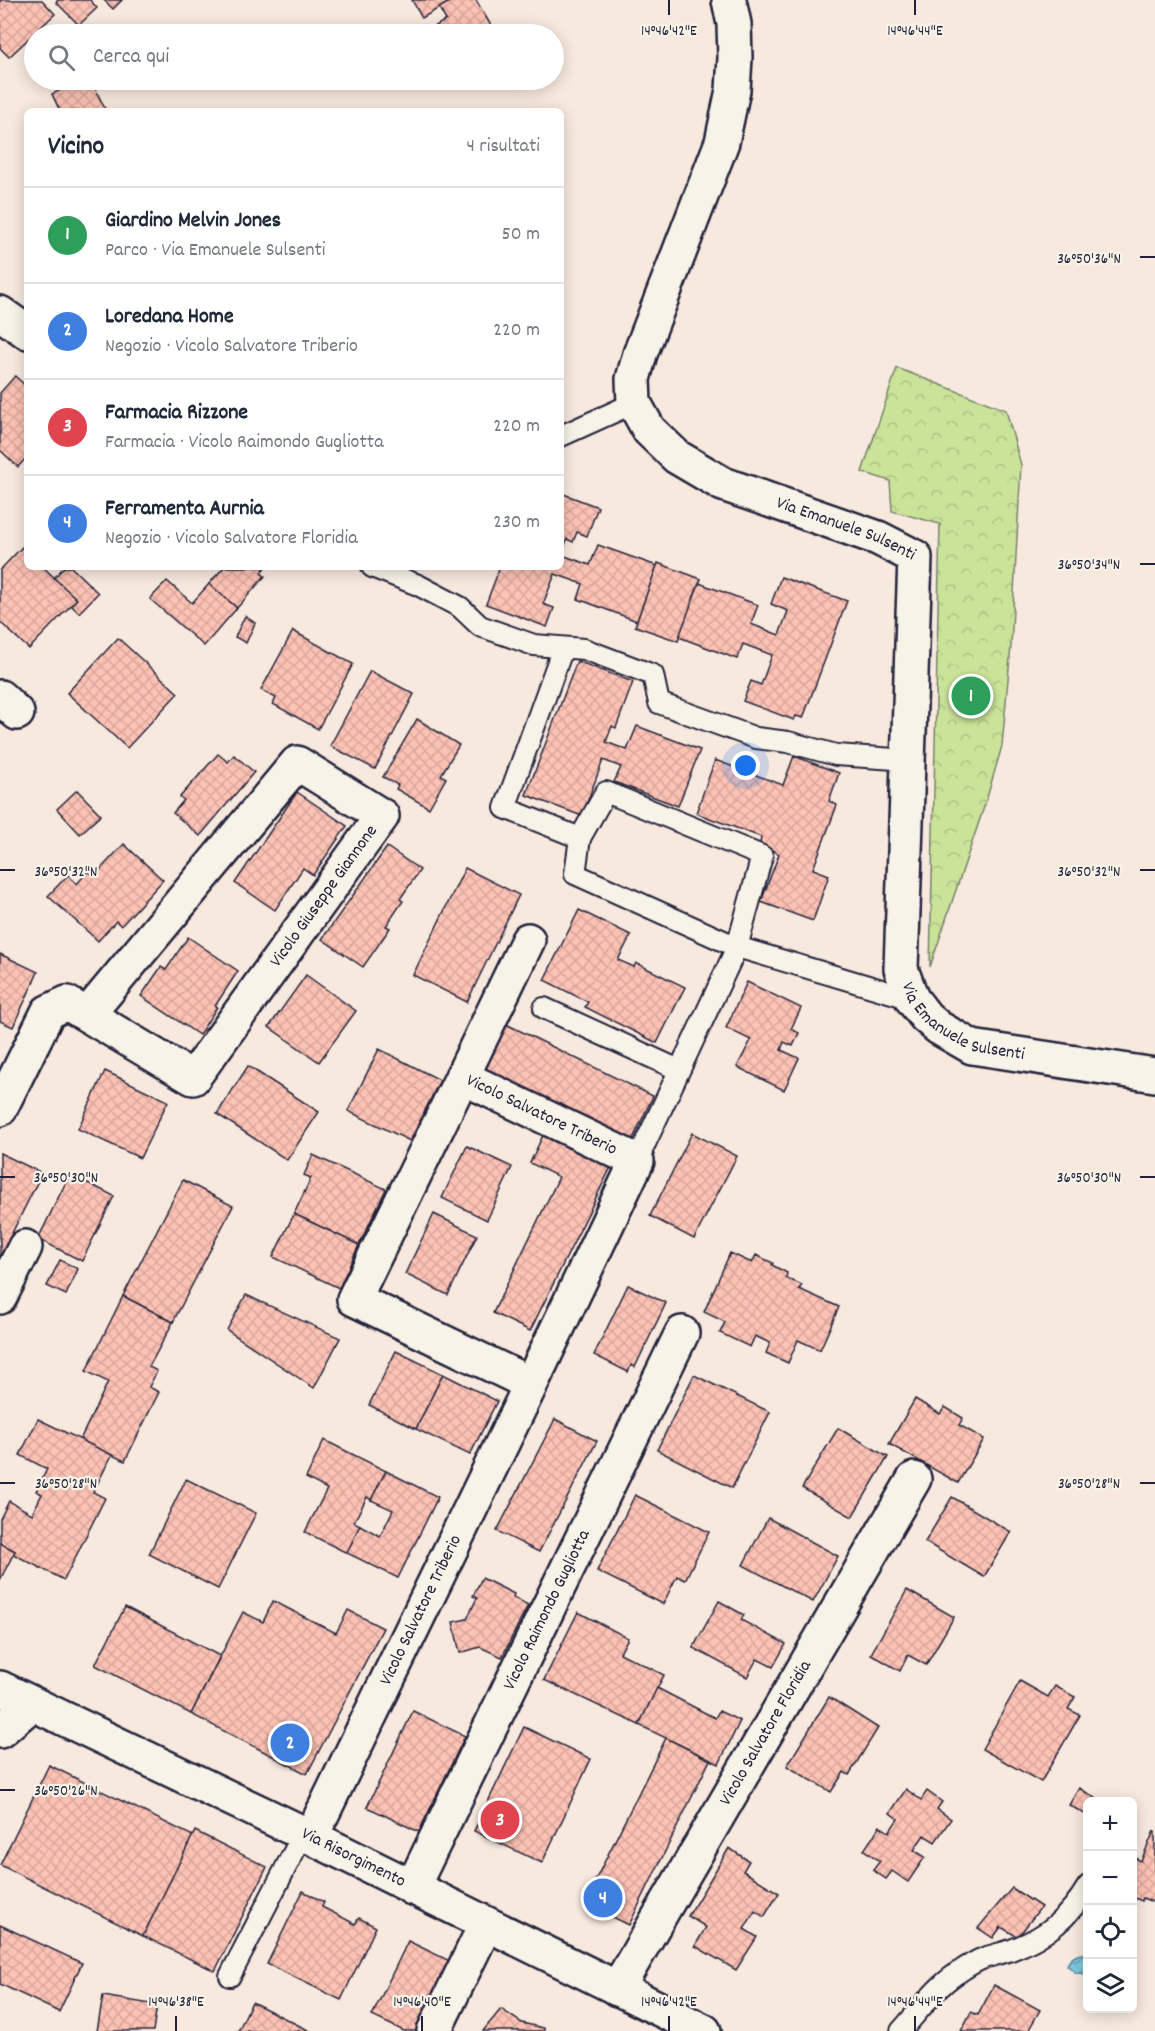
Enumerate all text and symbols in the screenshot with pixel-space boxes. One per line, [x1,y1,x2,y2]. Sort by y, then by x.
text: 14°46'42"E [641,21,697,43]
text: 14°46'44"E [887,21,943,43]
search box [24,24,564,90]
icon: search [45,41,78,74]
text: Cerca qui [93,42,169,73]
text: Vicino [48,129,104,166]
text: 4 risultati [466,133,540,161]
text: Giardino Melvin Jones [105,206,281,237]
text: 1 [65,221,70,249]
text: 50 m [502,221,540,249]
text: Parco · Via Emanuele Sulsenti [105,237,326,265]
text: 36°50'36"N [1057,249,1121,271]
text: Loredana Home [105,302,234,333]
text: 2 [63,317,72,345]
text: 220 m [493,317,540,345]
text: Negozio · Vicolo Salvatore Triberio [105,333,358,361]
text: Farmacia Rizzone [105,398,248,429]
text: 3 [63,413,72,441]
text: 220 m [493,413,540,441]
text: Farmacia · Vicolo Raimondo Gugliotta [105,429,384,457]
street label: Via Emanuele Sulsenti [773,491,920,568]
text: Ferramenta Aurnia [105,494,264,525]
text: 4 [63,509,72,537]
text: 230 m [493,509,540,537]
text: Negozio · Vicolo Salvatore Floridia [105,525,358,553]
text: 36°50'34"N [1058,555,1120,577]
pin: 1 [952,674,990,718]
your location [731,751,760,780]
street label: Vicolo Giuseppe Giannone [264,820,384,972]
text: 36°50'32"N [35,862,97,884]
text: 36°50'32"N [1058,862,1120,884]
street label: Via Emanuele Sulsenti [894,979,1026,1067]
street label: Vicolo Salvatore Triberio [462,1068,621,1162]
text: 36°50'30"N [34,1168,98,1190]
text: 36°50'30"N [1057,1168,1121,1190]
text: 36°50'28"N [35,1474,97,1496]
text: 36°50'28"N [1058,1474,1120,1496]
street label: Vicolo Raimondo Gugliotta [498,1525,597,1695]
street label: Vicolo Salvatore Triberio [374,1531,468,1690]
street label: Vicolo Salvatore Floridia [714,1655,818,1810]
pin: 2 [270,1720,310,1766]
text: 36°50'26"N [34,1781,98,1803]
map controls [1083,1797,1137,2013]
button: + [1083,1797,1137,1851]
pin: 3 [480,1798,520,1842]
street label: Via Risorgimento [297,1822,410,1894]
button: − [1083,1851,1137,1905]
pin: 4 [584,1876,622,1920]
button: locate [1083,1905,1137,1959]
button: layers [1083,1959,1137,2013]
text: 14°46'38"E [148,1992,204,2014]
text: 14°46'40"E [393,1992,451,2014]
text: 14°46'42"E [641,1992,697,2014]
text: 14°46'44"E [887,1992,943,2014]

